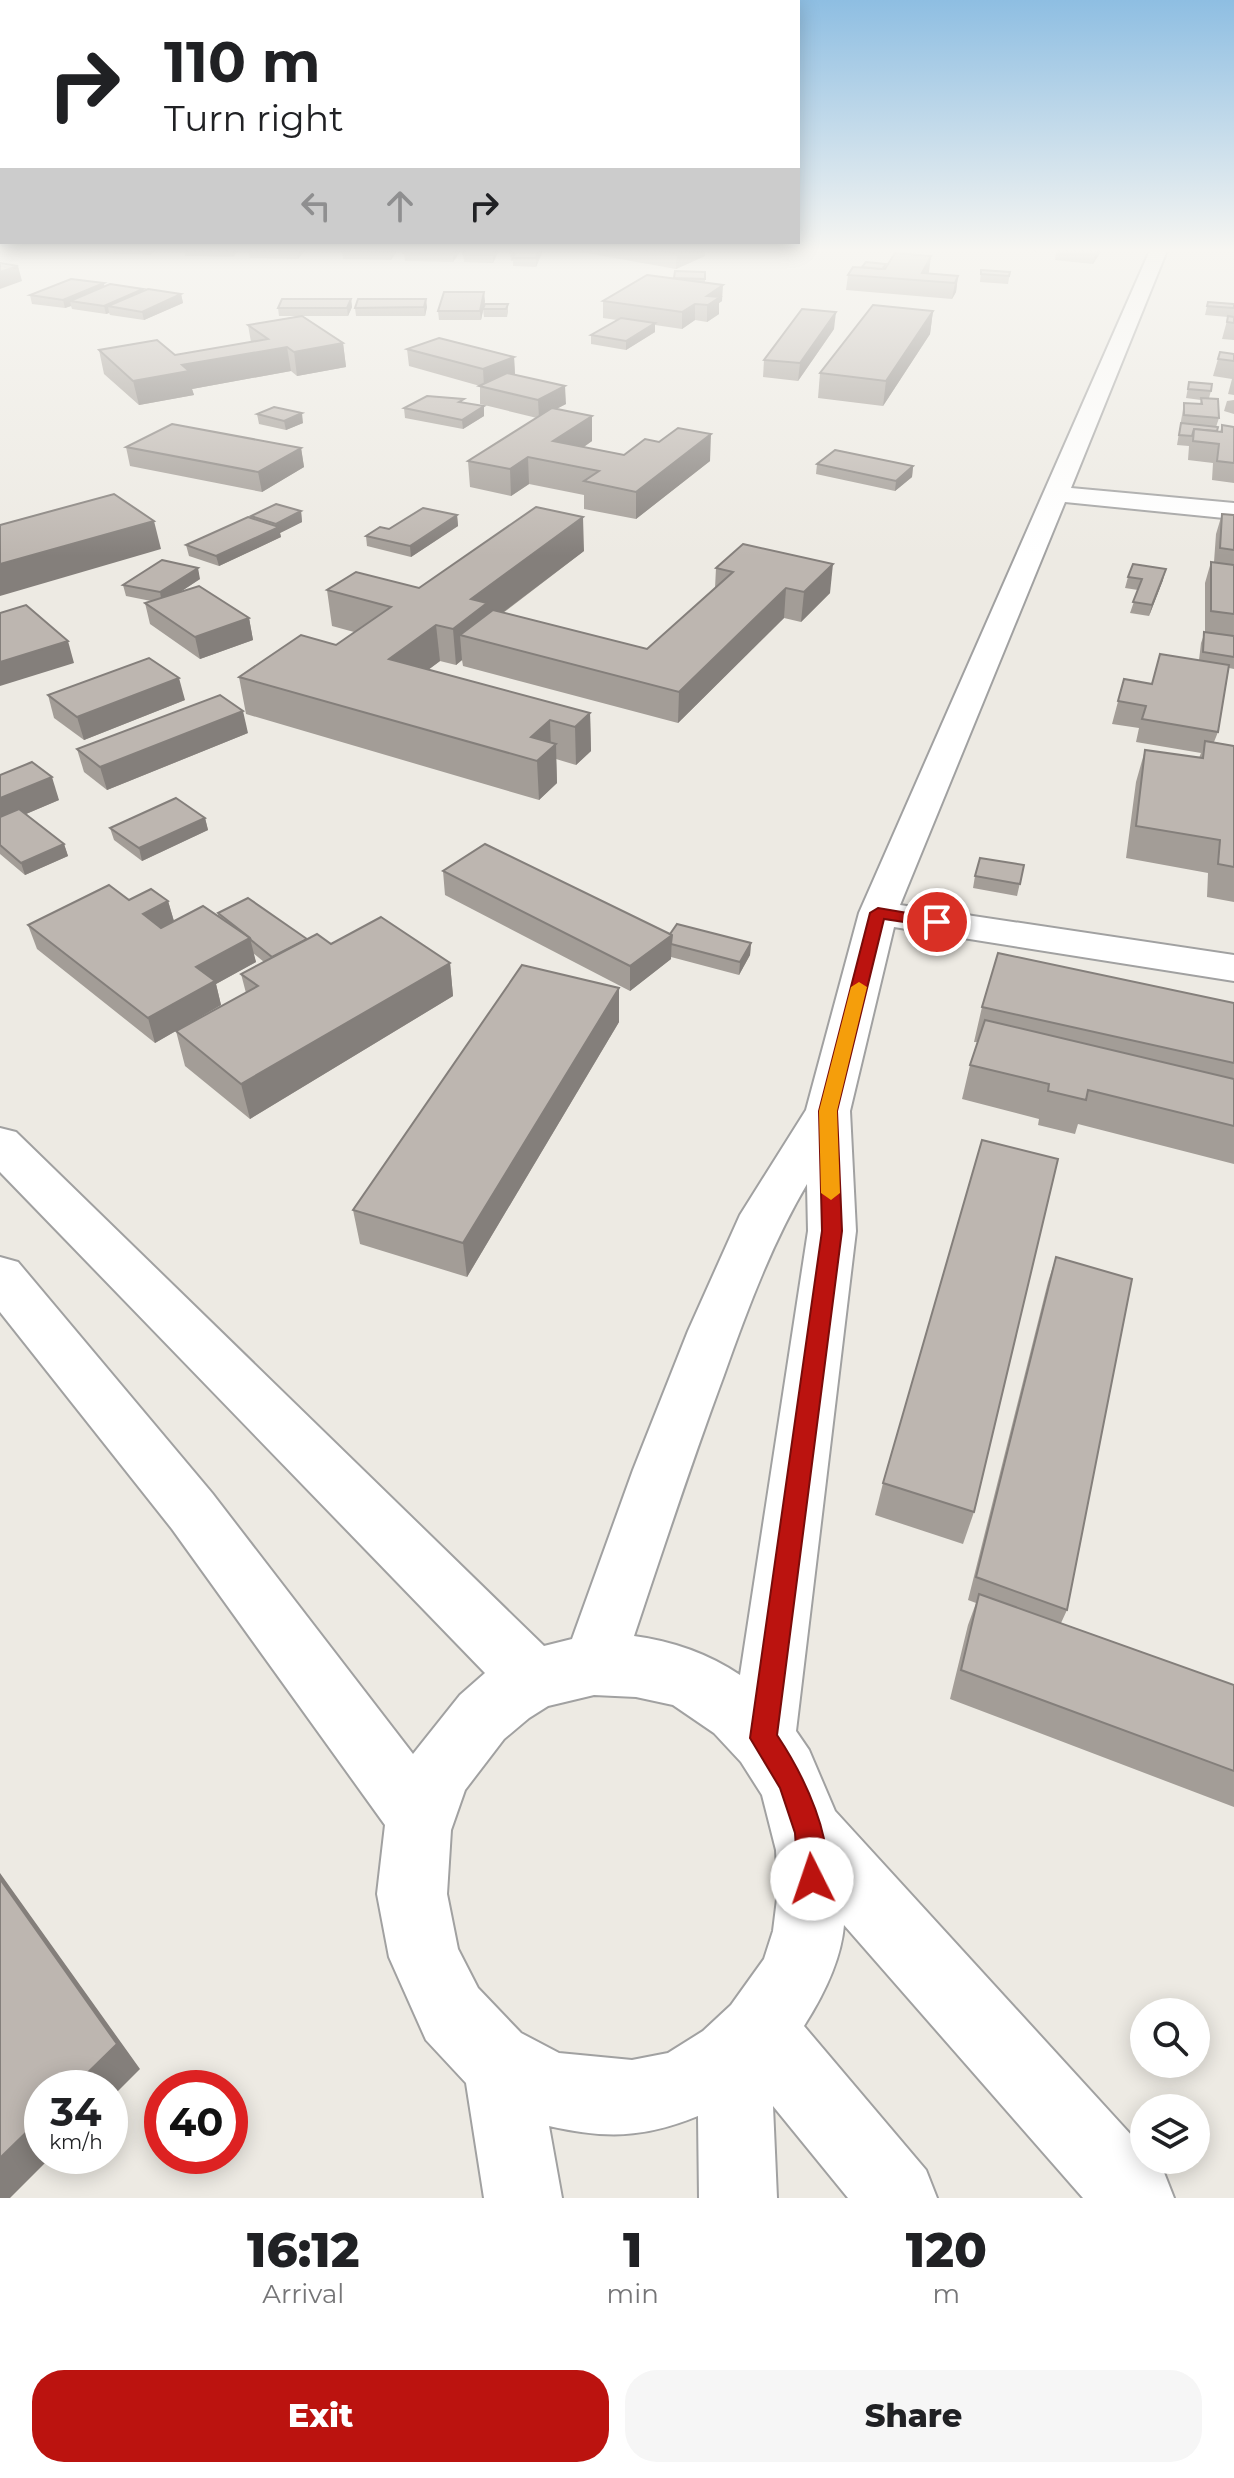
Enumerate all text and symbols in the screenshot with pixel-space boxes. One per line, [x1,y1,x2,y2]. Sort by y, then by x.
text: 110 m [164,28,321,96]
icon: right [32,32,136,136]
text: Turn right [164,96,344,140]
icon: left [294,184,338,228]
icon: ahead [378,184,422,228]
icon: right [462,184,506,228]
pin [903,888,971,956]
icon: arrive [915,900,959,944]
position arrow [770,1837,854,1921]
map controls [1130,1998,1210,2174]
button: search [1130,1998,1210,2078]
speed limit sign: 40 [144,2070,248,2174]
text: 34 [50,2087,102,2136]
button: layers [1130,2094,1210,2174]
text: km/h [49,2130,103,2154]
text: 16:12 [247,2221,359,2279]
text: 1 [623,2221,642,2279]
text: 120 [906,2221,987,2279]
text: Arrival [262,2278,344,2310]
text: min [607,2278,659,2310]
text: m [933,2278,960,2310]
button: Exit [32,2370,609,2462]
button: Share [625,2370,1202,2462]

